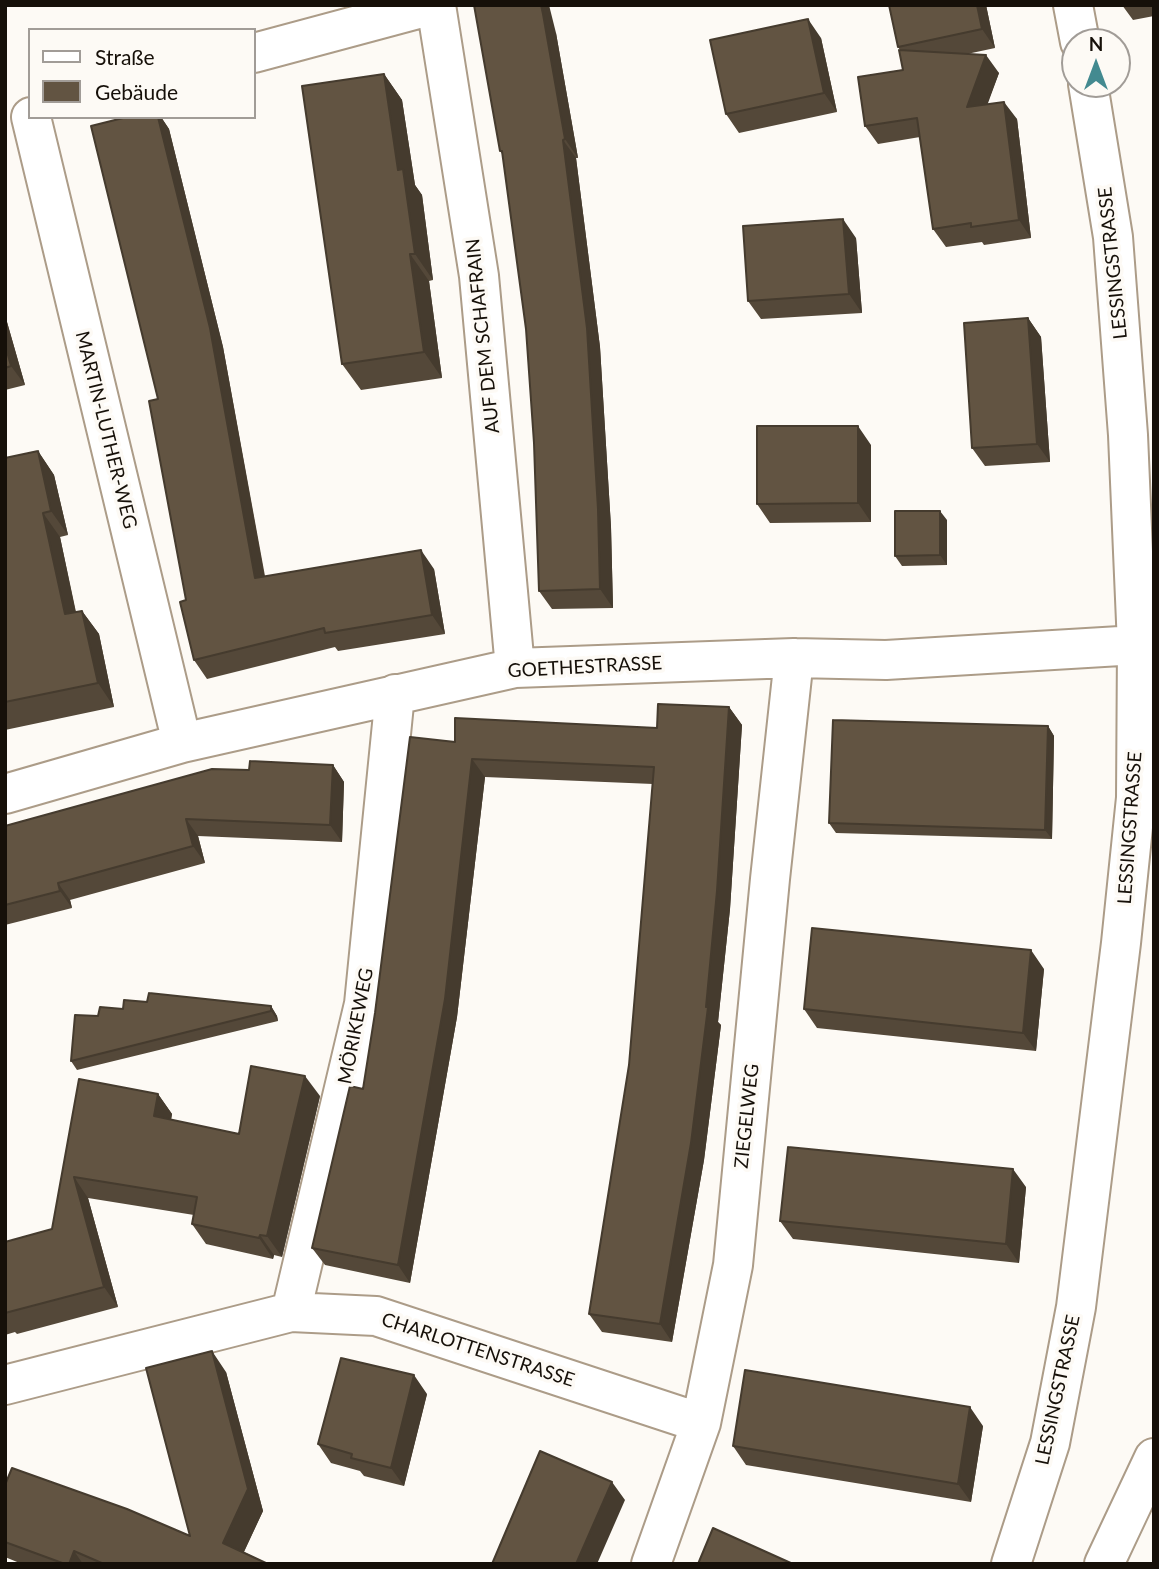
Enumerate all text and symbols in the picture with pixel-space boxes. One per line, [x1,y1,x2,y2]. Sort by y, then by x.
legend [28,28,256,119]
north arrow [1061,28,1131,98]
text: N [1089,32,1103,55]
text: Straße [95,44,155,69]
text: Gebäude [95,79,178,104]
street label: LESSINGSTRASSE [1094,186,1132,340]
street label: AUF DEM SCHAFRAIN [461,237,505,435]
street label: MARTIN-LUTHER-WEG [70,329,142,531]
street label: GOETHESTRASSE [507,652,663,682]
street label: LESSINGSTRASSE [1113,751,1147,905]
street label: MÖRIKEWEG [334,966,378,1086]
street label: ZIEGELWEG [730,1063,764,1169]
street label: CHARLOTTENSTRASSE [379,1308,577,1392]
street label: LESSINGSTRASSE [1031,1313,1085,1467]

